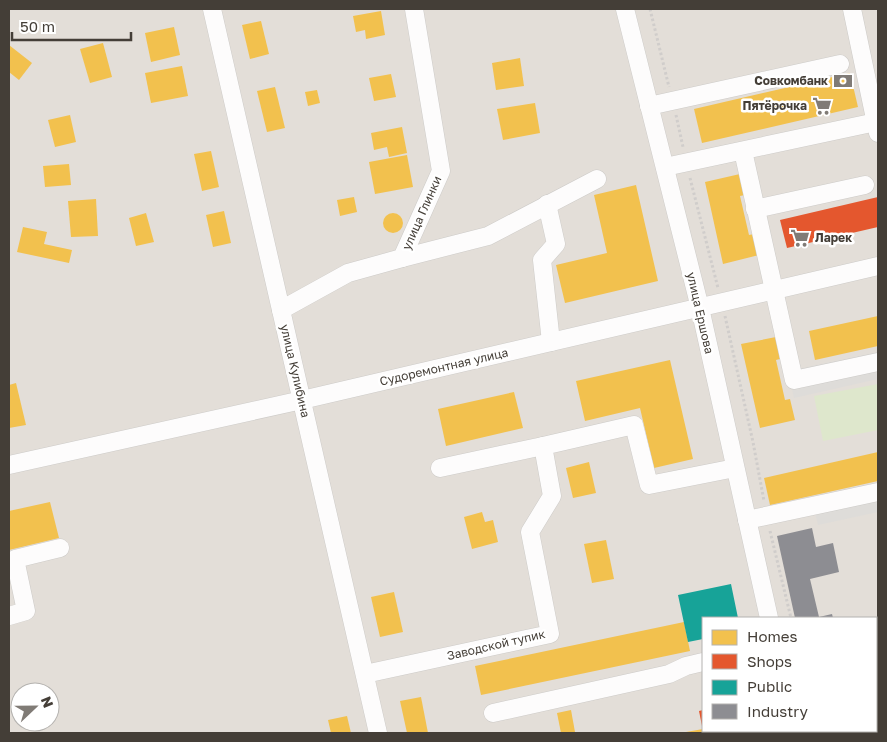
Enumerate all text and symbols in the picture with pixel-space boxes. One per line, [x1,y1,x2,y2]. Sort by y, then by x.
scale bar [12,10,131,42]
text: 50 m [20,17,55,35]
bank icon: Совкомбанк [832,70,854,92]
place label: Совкомбанк [754,73,828,88]
supermarket icon: Пятёрочка [811,95,833,117]
place label: Пятёрочка [742,98,807,113]
street label: улица Глинки [399,173,445,252]
supermarket icon: Ларек [789,227,811,249]
place label: Ларек [815,230,852,245]
street label: улица Ершова [684,271,717,355]
street label: улица Кулибина [277,323,314,419]
street label: Судоремонтная улица [378,344,510,389]
legend [702,617,877,732]
street label: Заводской тупик [445,626,547,663]
text: Homes [747,627,797,645]
text: Shops [747,652,792,670]
text: Public [747,677,792,695]
north arrow [10,682,60,732]
text: N [38,694,57,710]
text: Industry [747,702,808,720]

